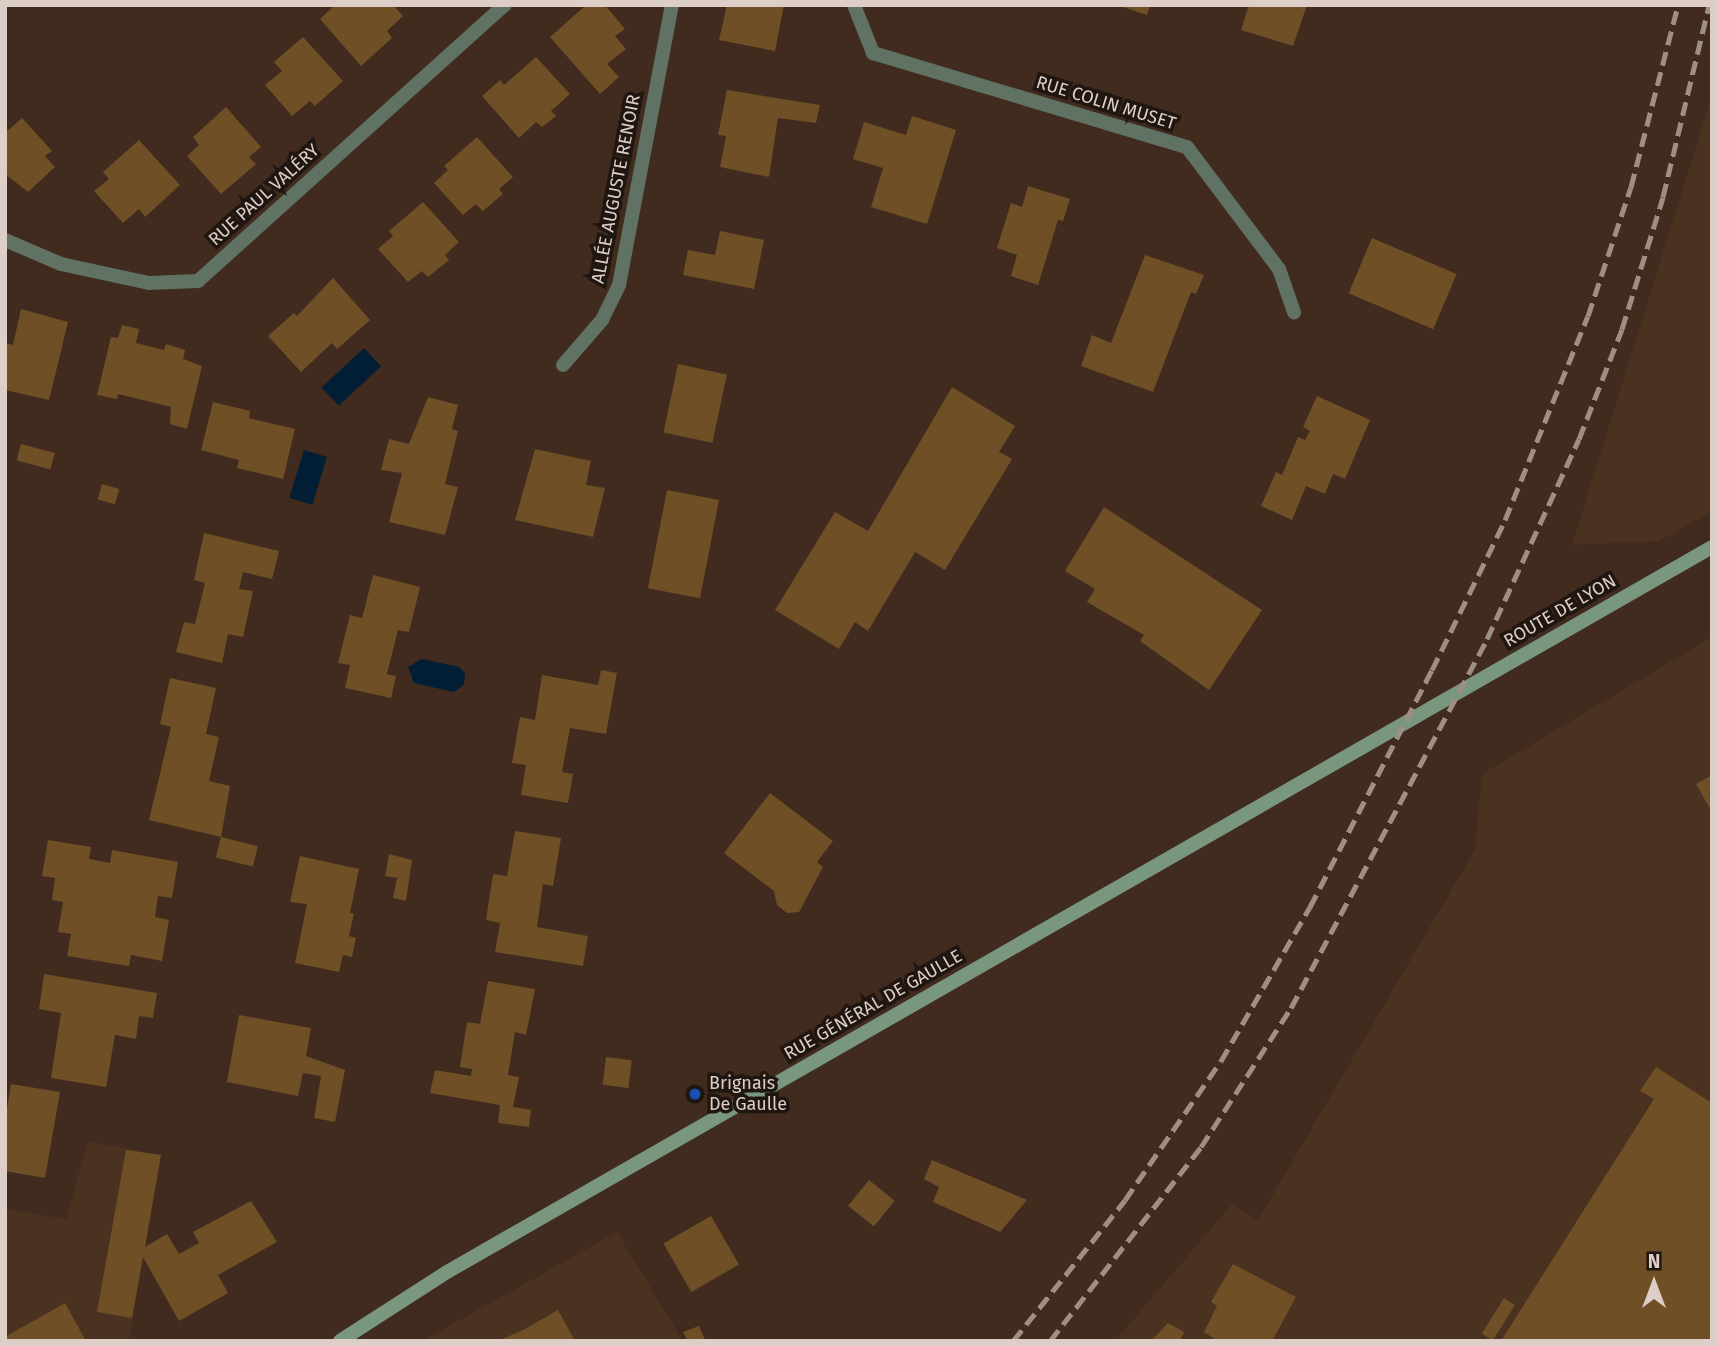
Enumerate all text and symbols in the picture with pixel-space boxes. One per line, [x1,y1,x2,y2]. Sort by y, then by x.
street label: RUE COLIN MUSET [1033,71,1179,135]
street label: ALLÉE AUGUSTE RENOIR [587,93,645,285]
street label: RUE PAUL VALÉRY [204,140,324,250]
street label: ROUTE DE LYON [1500,570,1620,652]
street label: RUE GÉNÉRAL DE GAULLE [780,945,966,1065]
place label: Brignais De Gaulle [709,1073,787,1116]
marker: Brignais De Gaulle [687,1086,703,1102]
north arrow [1619,1248,1689,1318]
text: N [1648,1250,1660,1273]

